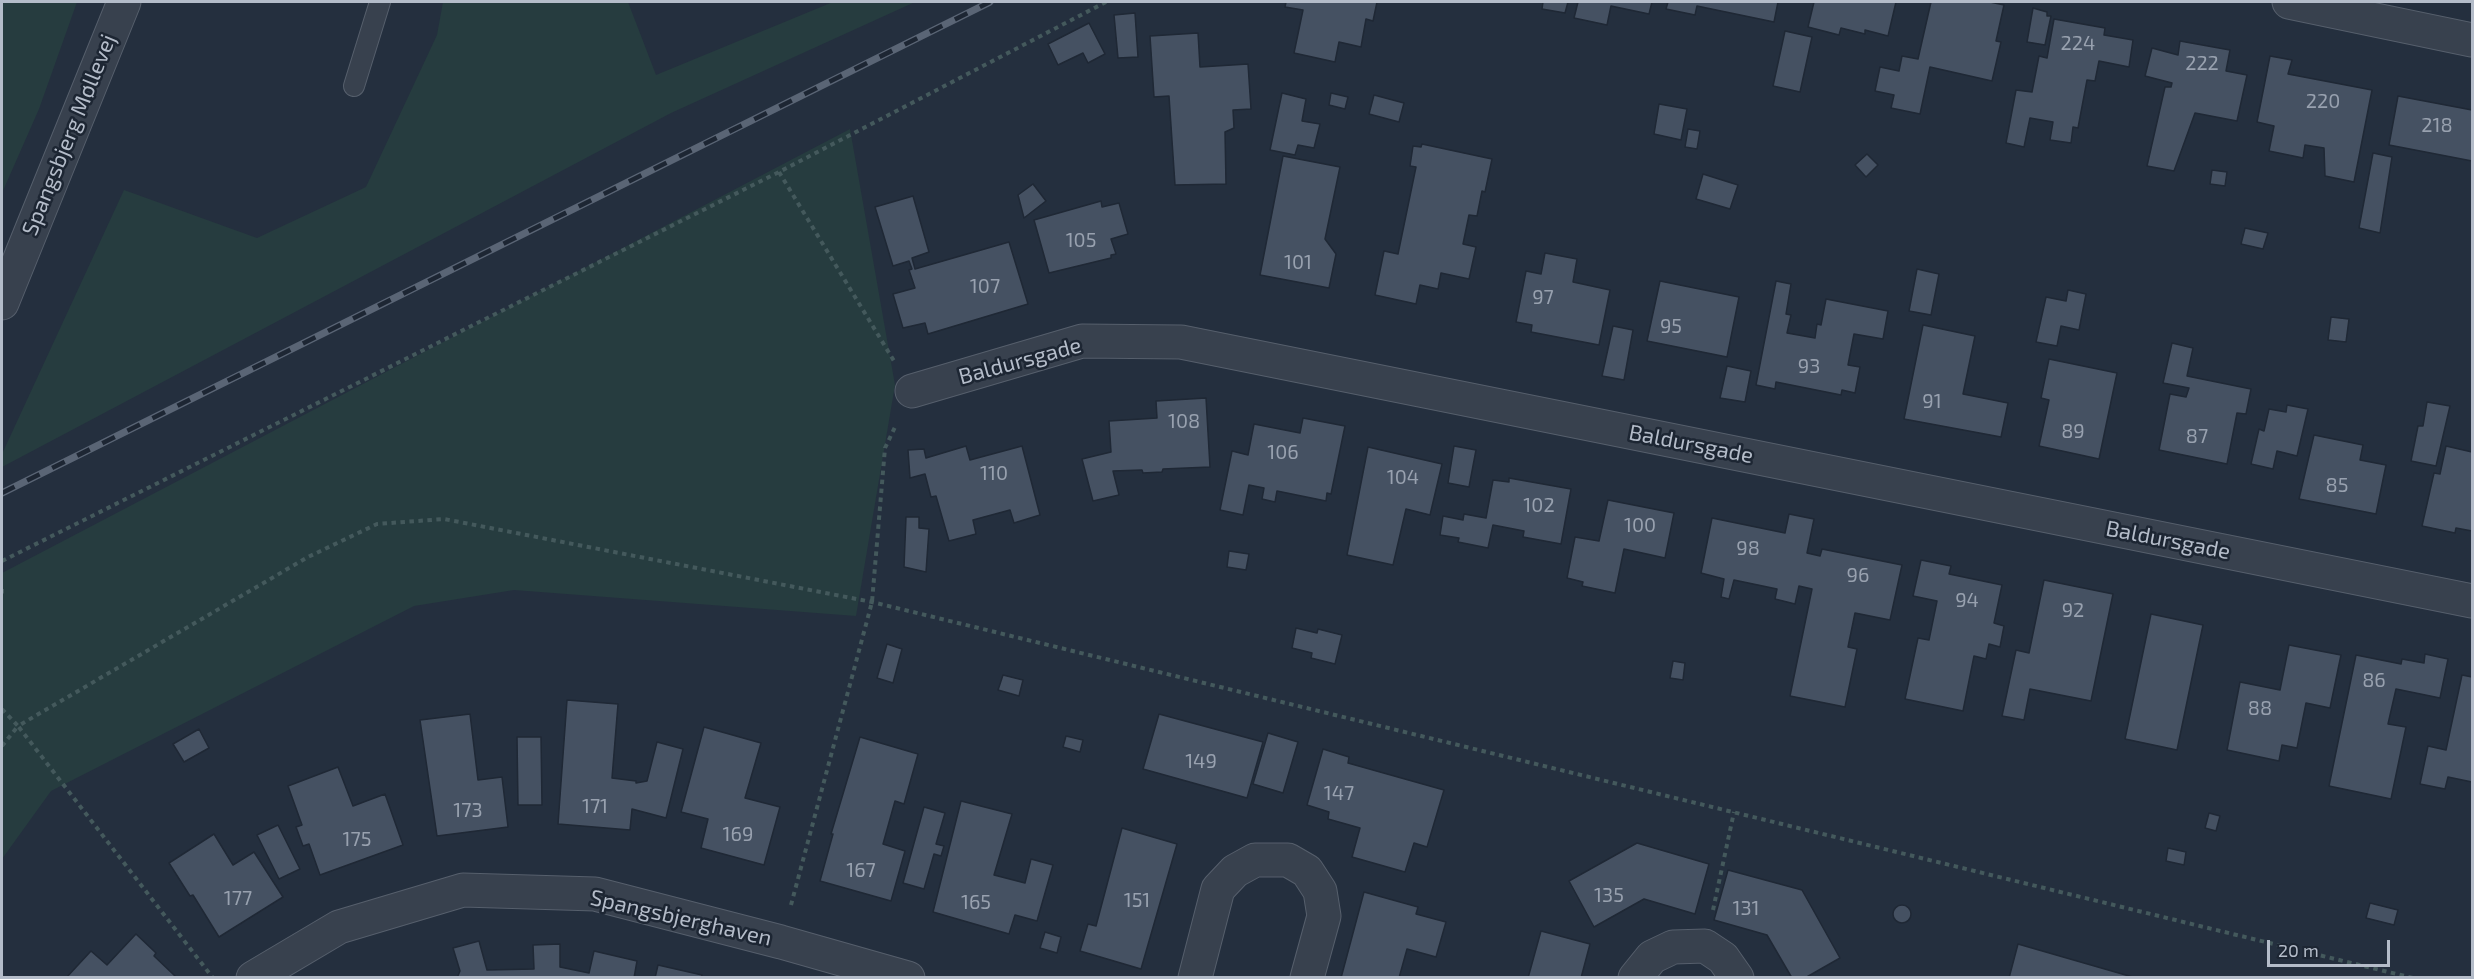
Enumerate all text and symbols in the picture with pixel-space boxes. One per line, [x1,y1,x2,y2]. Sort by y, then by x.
street label: Spangsbjerg Møllevej [17,31,121,239]
house number: 224 [2061,31,2095,55]
house number: 222 [2185,51,2219,75]
house number: 220 [2306,89,2340,113]
house number: 218 [2421,113,2453,137]
house number: 105 [1066,228,1096,252]
house number: 101 [1284,250,1312,274]
house number: 107 [970,274,1000,298]
house number: 97 [1532,285,1554,309]
house number: 95 [1660,314,1682,338]
street label: Baldursgade [956,332,1084,390]
house number: 93 [1798,354,1820,378]
house number: 91 [1922,389,1942,413]
house number: 108 [1168,409,1200,433]
street label: Baldursgade [1627,419,1755,469]
house number: 89 [2061,419,2085,443]
house number: 87 [2186,424,2208,448]
house number: 106 [1267,440,1299,464]
house number: 110 [980,461,1008,485]
house number: 104 [1387,465,1419,489]
house number: 85 [2326,473,2348,497]
house number: 102 [1523,493,1555,517]
house number: 100 [1624,513,1656,537]
street label: Baldursgade [2104,515,2232,565]
house number: 98 [1736,536,1760,560]
house number: 96 [1847,563,1869,587]
house number: 94 [1955,588,1979,612]
house number: 92 [2062,598,2084,622]
house number: 86 [2362,668,2386,692]
house number: 88 [2248,696,2272,720]
house number: 149 [1185,749,1217,773]
house number: 147 [1324,781,1354,805]
house number: 171 [582,794,608,818]
house number: 173 [453,798,483,822]
house number: 169 [723,822,753,846]
house number: 175 [343,827,371,851]
house number: 167 [846,858,876,882]
house number: 135 [1594,883,1624,907]
street label: Spangsbjerghaven [588,884,774,952]
house number: 177 [224,886,252,910]
house number: 151 [1124,888,1150,912]
house number: 165 [961,890,991,914]
house number: 131 [1732,896,1760,920]
scale bar [2270,928,2393,966]
text: 20 m [2278,939,2319,961]

